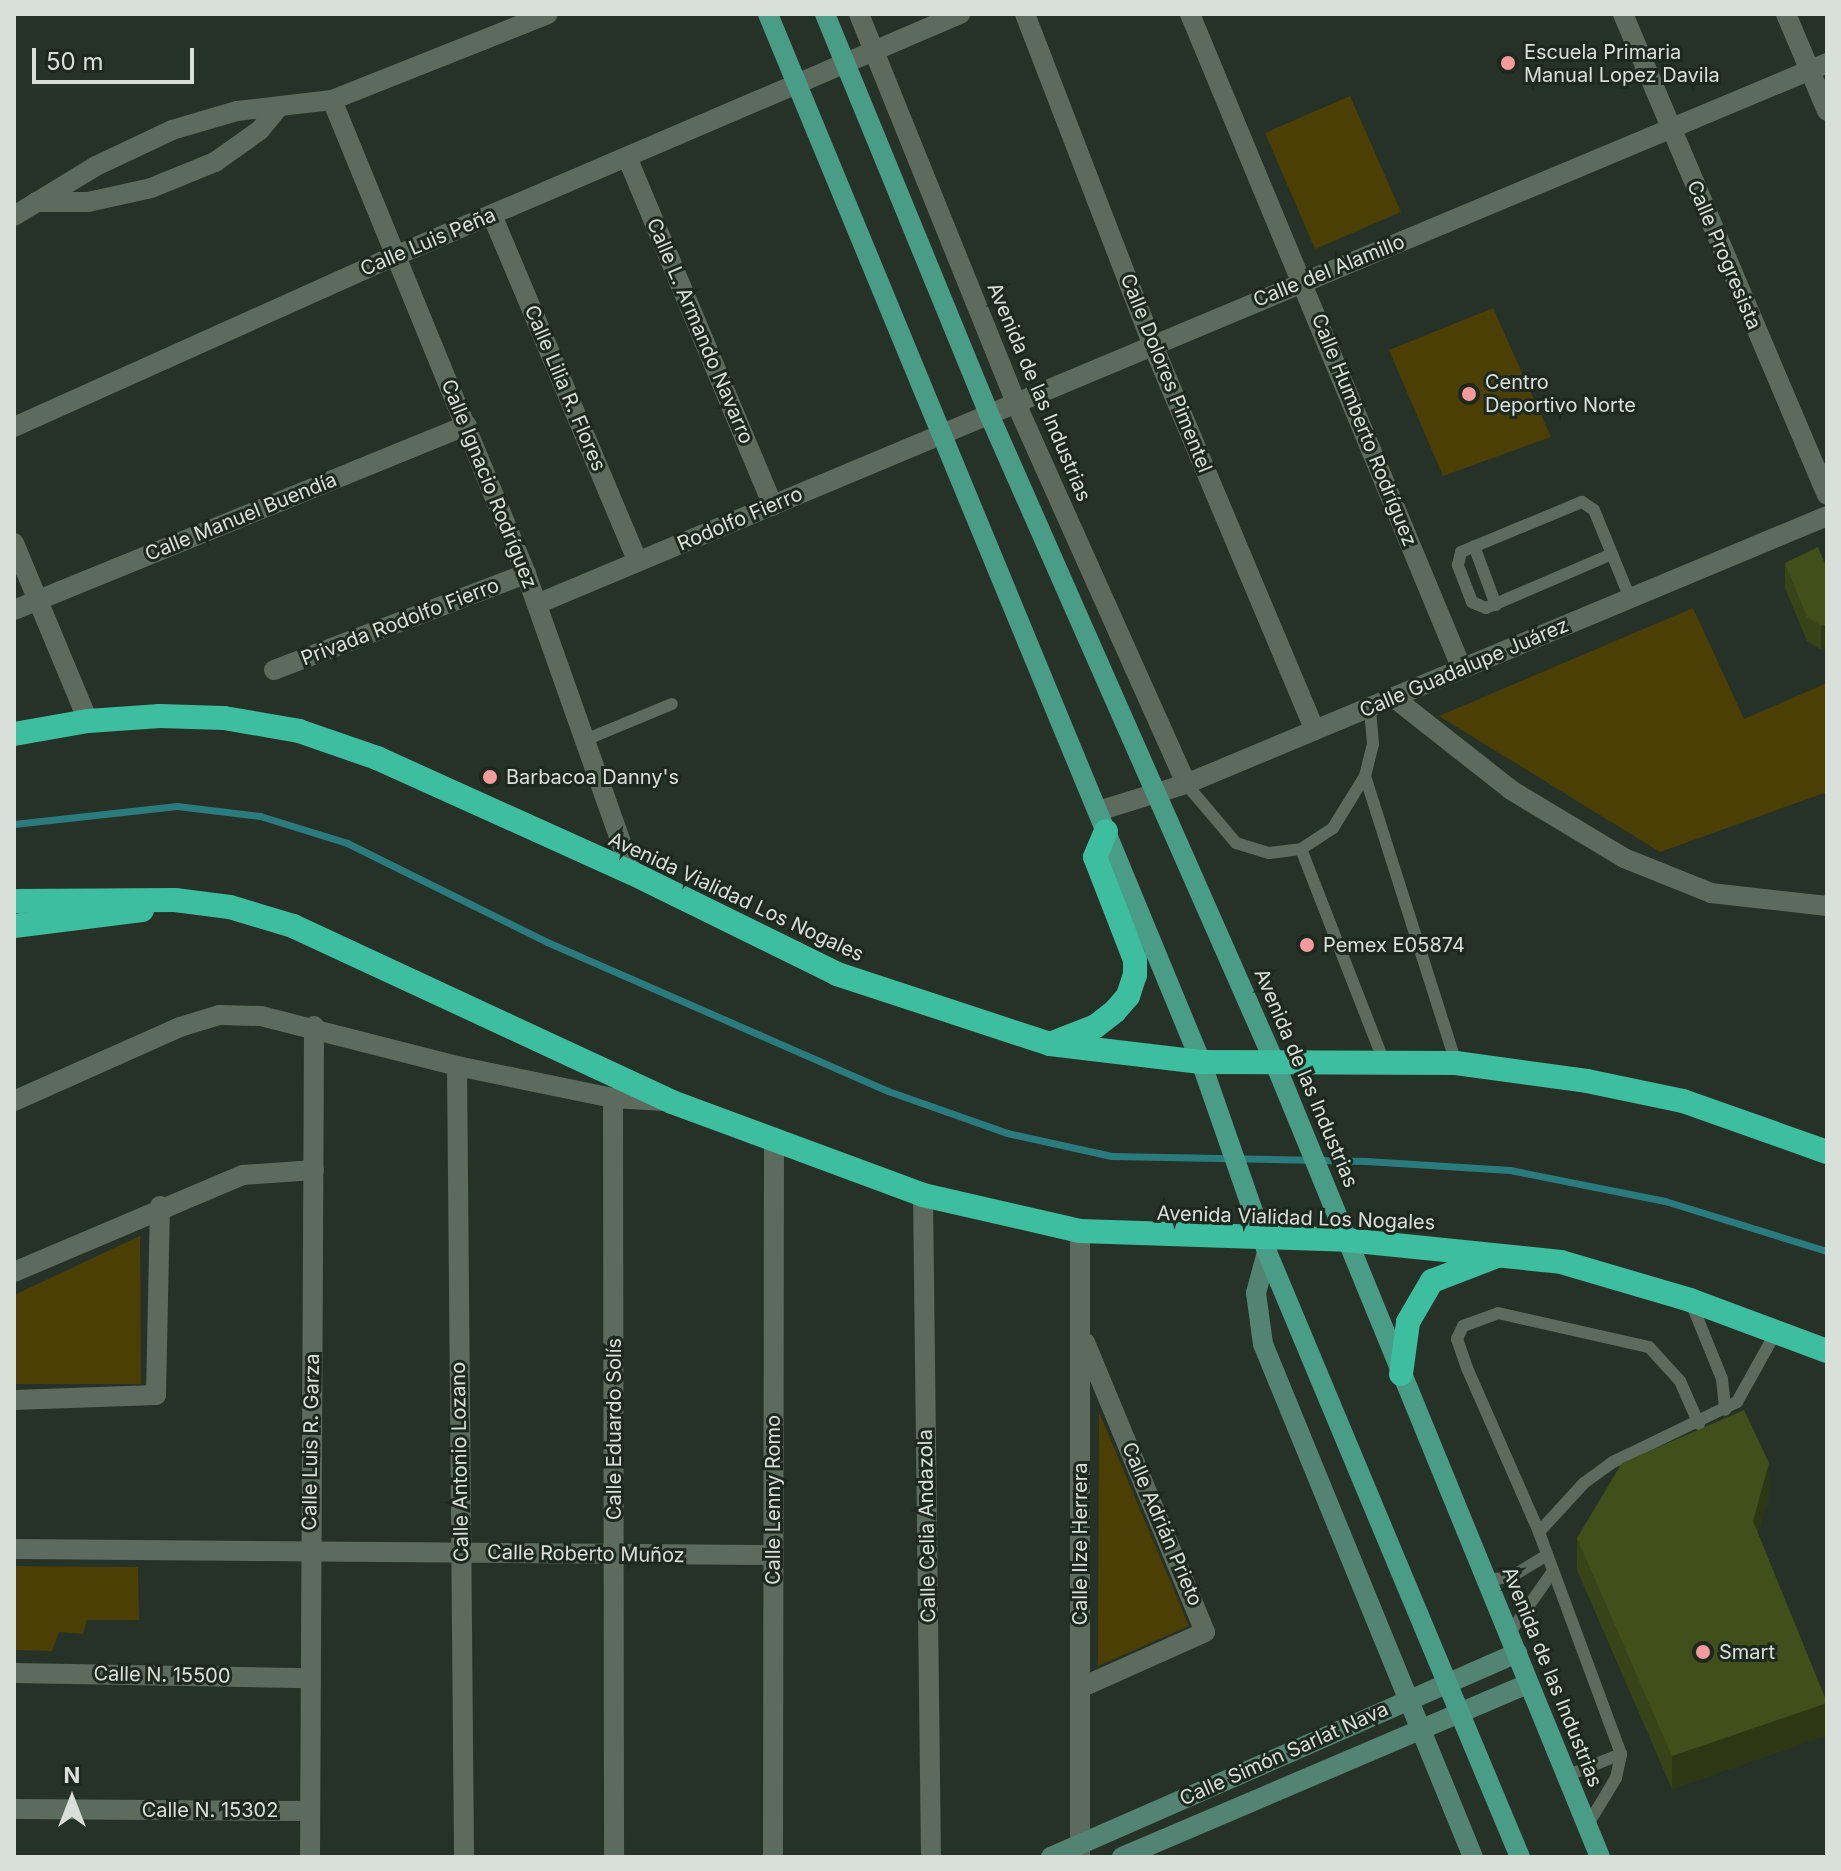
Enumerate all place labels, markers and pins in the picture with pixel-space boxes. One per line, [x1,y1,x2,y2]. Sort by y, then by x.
place label: Escuela Primaria Manual Lopez Davila [1524,40,1720,87]
marker: Escuela Primaria Manual Lopez Davila [1499,54,1517,72]
place label: Centro Deportivo Norte [1485,370,1636,417]
marker: Centro Deportivo Norte [1460,385,1478,403]
place label: Barbacoa Danny's [506,765,679,789]
marker: Barbacoa Danny's [481,768,499,786]
place label: Pemex E05874 [1323,933,1465,957]
marker: Pemex E05874 [1298,936,1316,954]
place label: Smart [1719,1640,1775,1664]
marker: Smart [1694,1643,1712,1661]

